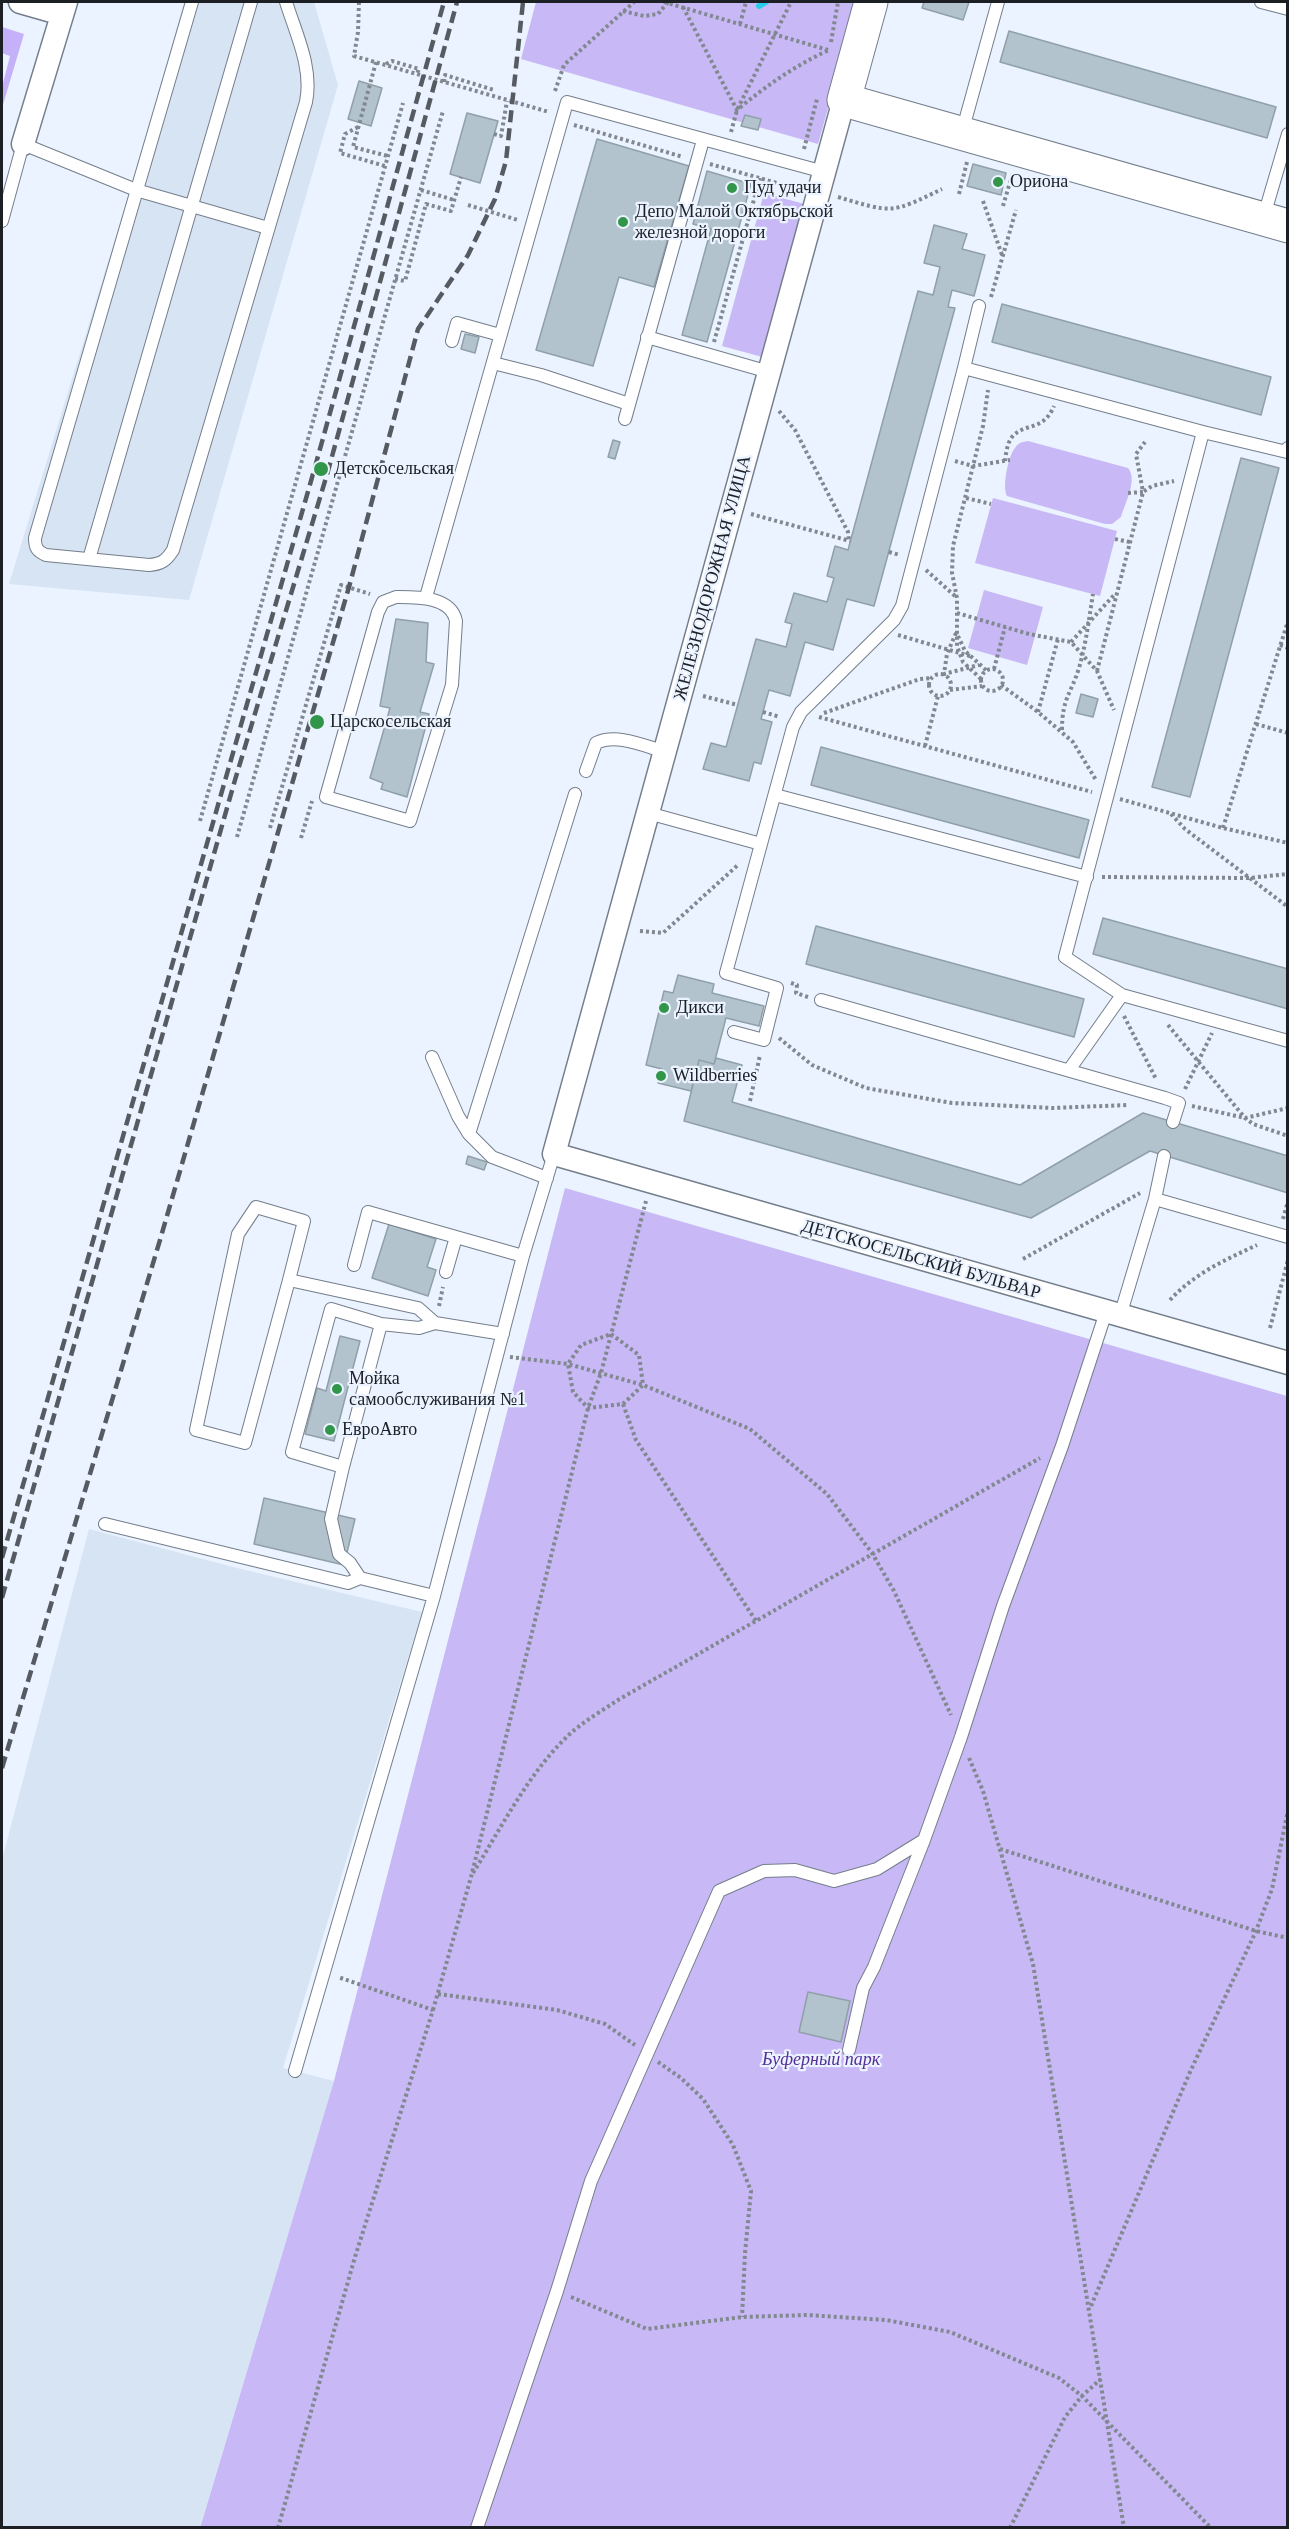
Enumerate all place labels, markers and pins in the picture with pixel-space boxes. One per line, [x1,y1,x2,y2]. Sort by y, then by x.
place label: Ориона [1010,171,1068,193]
marker: Ориона [991,175,1005,189]
place label: Пуд удачи [744,177,822,199]
marker: Пуд удачи [725,181,739,195]
place label: Депо Малой Октябрьской железной дороги [635,201,833,244]
marker: Депо Малой Октябрьской железной дороги [616,215,630,229]
place label: Детскосельская [334,458,454,480]
marker: Детскосельская [312,460,330,478]
place label: Царскосельская [330,711,451,733]
marker: Царскосельская [308,713,326,731]
place label: Дикси [676,997,724,1019]
marker: Дикси [657,1001,671,1015]
place label: Wildberries [673,1065,757,1087]
marker: Wildberries [654,1069,668,1083]
place label: Мойка самообслуживания №1 [349,1368,526,1410]
marker: Мойка самообслуживания №1 [330,1382,344,1396]
place label: ЕвроАвто [342,1419,417,1441]
marker: ЕвроАвто [323,1423,337,1437]

